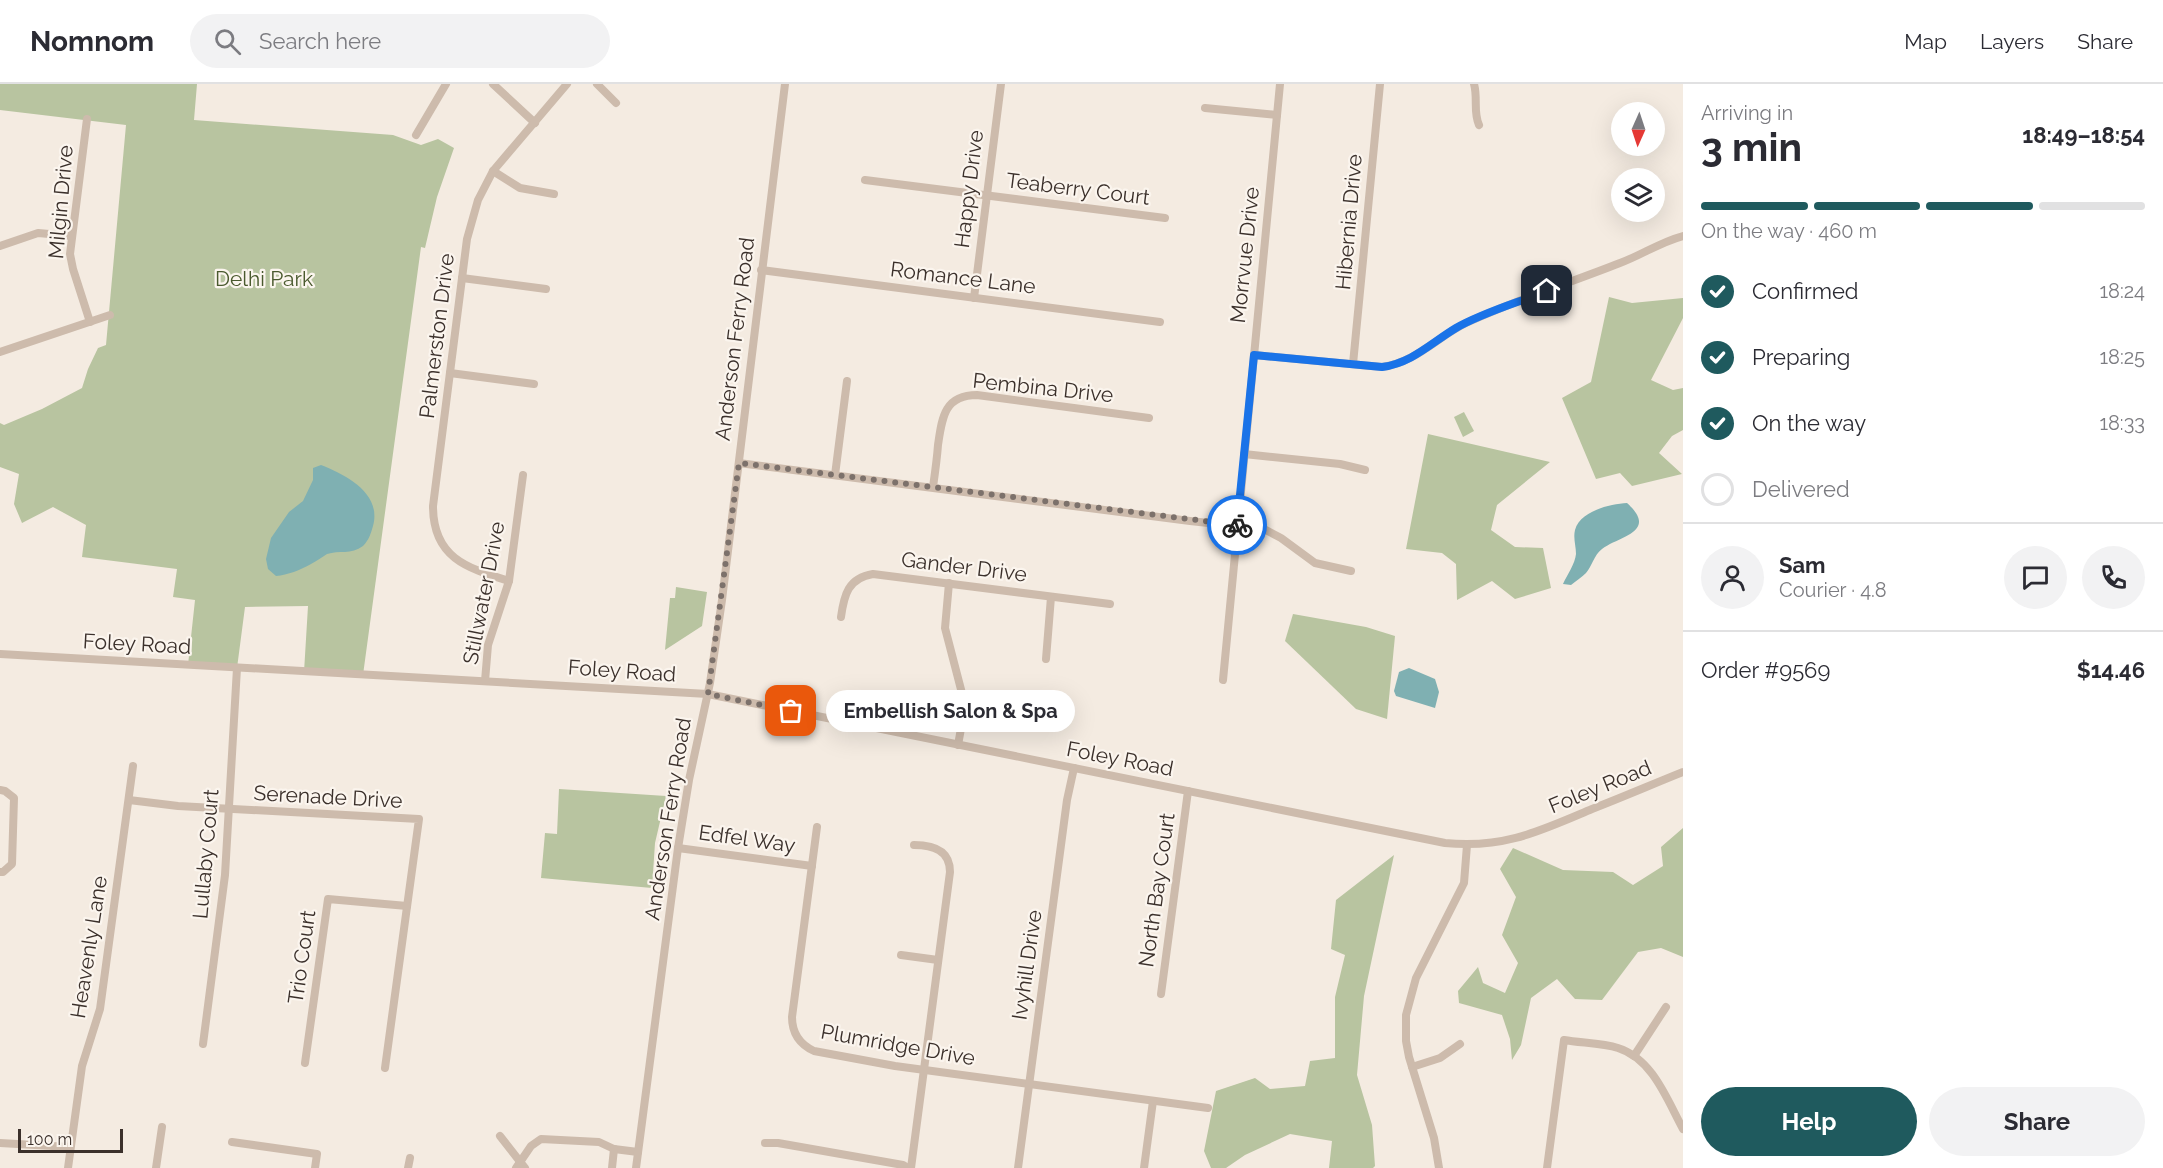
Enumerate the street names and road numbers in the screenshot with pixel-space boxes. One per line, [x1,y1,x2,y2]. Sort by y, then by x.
street label: Happy Drive [949,129,988,249]
street label: Milgin Drive [43,144,78,260]
street label: Hibernia Drive [1330,153,1367,291]
street label: Teaberry Court [1005,167,1151,210]
street label: Morrvue Drive [1225,186,1264,324]
street label: Anderson Ferry Road [710,236,759,442]
street label: Palmerston Drive [414,252,459,420]
street label: Romance Lane [889,256,1037,299]
street label: Pembina Drive [972,368,1115,407]
street label: Stillwater Drive [457,519,510,666]
street label: Gander Drive [900,546,1028,587]
street label: Foley Road [82,628,192,659]
street label: Foley Road [567,654,677,687]
street label: Anderson Ferry Road [639,716,696,922]
street label: Foley Road [1064,736,1176,781]
street label: Foley Road [1545,755,1655,818]
street label: Serenade Drive [253,780,403,813]
street label: Lullaby Court [187,788,224,920]
street label: North Bay Court [1133,811,1180,969]
street label: Edfel Way [697,819,797,858]
street label: Heavenly Lane [65,874,112,1020]
street label: Trio Court [283,908,320,1005]
street label: Ivyhill Drive [1006,908,1047,1022]
street label: Plumridge Drive [819,1019,977,1070]

